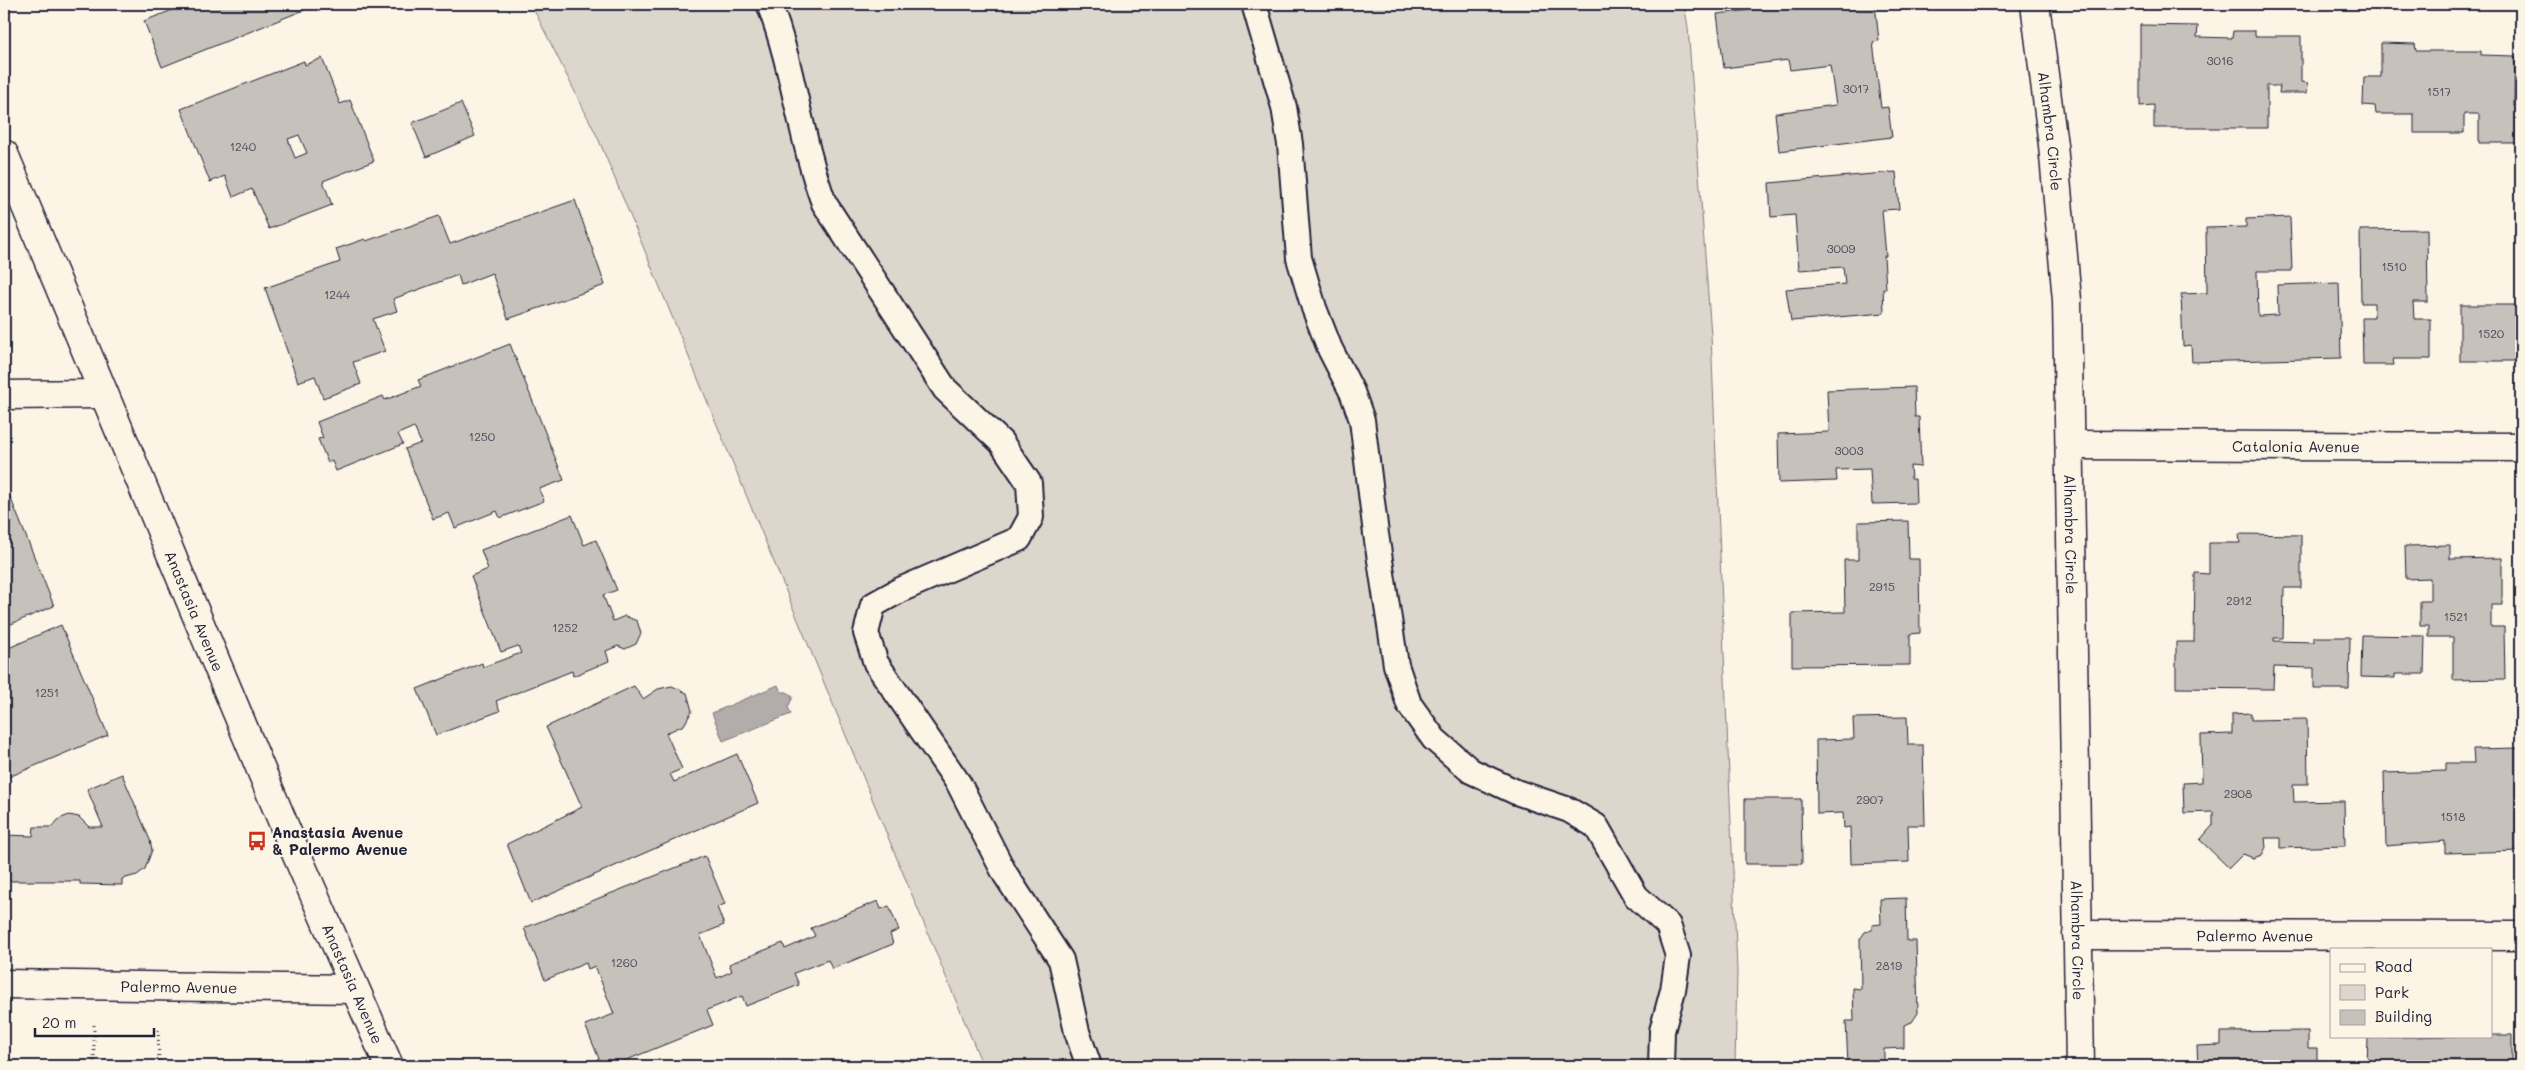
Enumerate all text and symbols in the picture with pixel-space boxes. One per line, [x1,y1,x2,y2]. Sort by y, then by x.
house number: 3016 [2206,52,2234,68]
street label: Alhambra Circle [2034,70,2067,192]
house number: 3017 [1843,80,1870,96]
house number: 1517 [2427,83,2452,99]
house number: 1240 [230,138,257,154]
house number: 3009 [1827,240,1855,256]
house number: 1510 [2381,258,2407,274]
house number: 1244 [324,286,350,302]
house number: 1520 [2478,325,2505,341]
house number: 1250 [469,428,496,444]
street label: Catalonia Avenue [2232,436,2360,456]
house number: 3003 [1835,442,1863,458]
street label: Alhambra Circle [2060,474,2082,594]
street label: Anastasia Avenue [160,547,229,674]
house number: 2915 [1869,578,1895,594]
house number: 2912 [2226,592,2252,608]
house number: 1521 [2444,608,2468,624]
house number: 1252 [552,619,578,635]
house number: 1251 [35,684,59,700]
house number: 2908 [2224,785,2252,801]
house number: 2907 [1856,791,1884,807]
house number: 1518 [2441,808,2465,824]
place label: Anastasia Avenue & Palermo Avenue [272,822,408,859]
bus stop icon: Anastasia Avenue & Palermo Avenue [246,830,268,852]
street label: Alhambra Circle [2067,880,2089,1000]
street label: Anastasia Avenue [318,920,388,1047]
street label: Palermo Avenue [2197,925,2313,946]
legend [2330,948,2492,1038]
house number: 1260 [611,954,638,970]
text: Road [2375,956,2412,976]
house number: 2819 [1876,957,1902,973]
street label: Palermo Avenue [120,976,238,997]
text: Park [2375,982,2409,1002]
scale bar [35,1005,154,1037]
text: Building [2375,1006,2432,1026]
text: 20 m [42,1012,76,1032]

